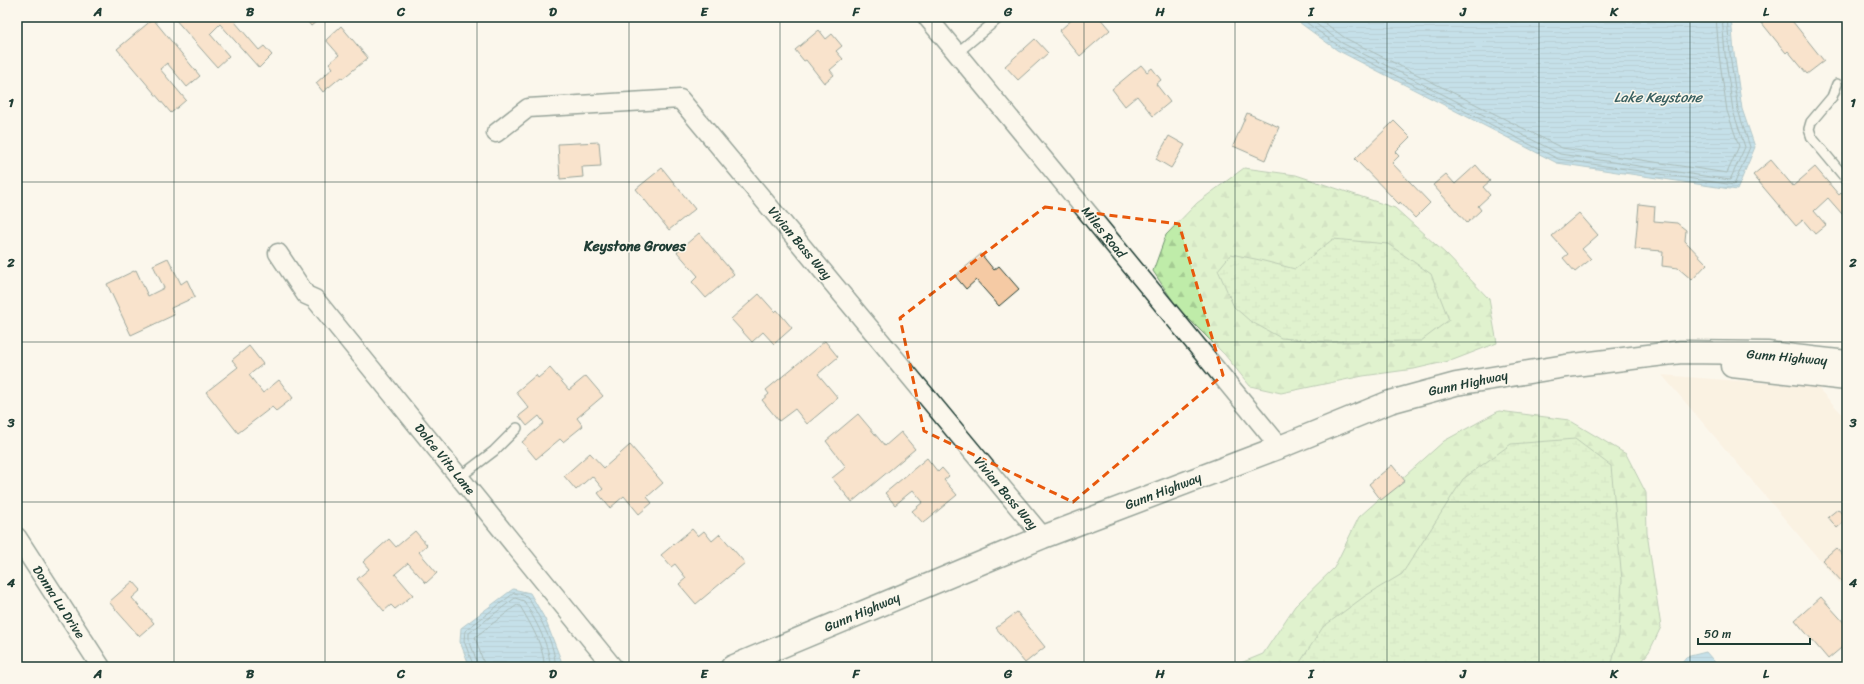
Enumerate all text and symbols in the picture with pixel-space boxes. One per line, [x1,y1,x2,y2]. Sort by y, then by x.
text: A [93,0,102,23]
text: B [246,0,255,23]
text: C [396,0,406,23]
text: D [549,0,557,23]
text: E [700,0,709,23]
text: F [851,0,860,23]
text: G [1003,0,1013,23]
text: H [1154,0,1165,23]
text: I [1307,0,1315,23]
text: J [1459,0,1467,23]
text: K [1609,0,1619,23]
text: L [1763,0,1770,23]
water label: Lake Keystone [1614,85,1704,110]
text: 1 [8,91,14,114]
text: 1 [1850,91,1856,114]
street label: Vivian Bass Way [762,201,838,285]
street label: Miles Road [1076,201,1133,264]
district label: Keystone Groves [583,234,686,259]
text: 2 [6,251,15,274]
text: 2 [1848,251,1857,274]
street label: Gunn Highway [1746,342,1829,372]
street label: Gunn Highway [1426,363,1510,403]
text: 3 [6,411,15,434]
text: 3 [1848,411,1857,434]
street label: Dolce Vita Lane [409,418,481,500]
street label: Vivian Bass Way [968,451,1044,535]
street label: Gunn Highway [1121,466,1205,516]
street label: Donna Lu Drive [26,560,92,644]
text: 4 [6,571,16,594]
text: 4 [1848,571,1858,594]
street label: Gunn Highway [820,585,904,638]
scale bar [1698,620,1810,646]
text: 50 m [1704,623,1731,645]
text: A [93,662,102,684]
text: B [246,662,255,684]
text: C [396,662,406,684]
text: D [549,662,557,684]
text: E [700,662,709,684]
text: F [851,662,860,684]
text: G [1003,662,1013,684]
text: H [1154,662,1165,684]
text: I [1307,662,1315,684]
text: J [1459,662,1467,684]
text: K [1609,662,1619,684]
text: L [1763,662,1770,684]

